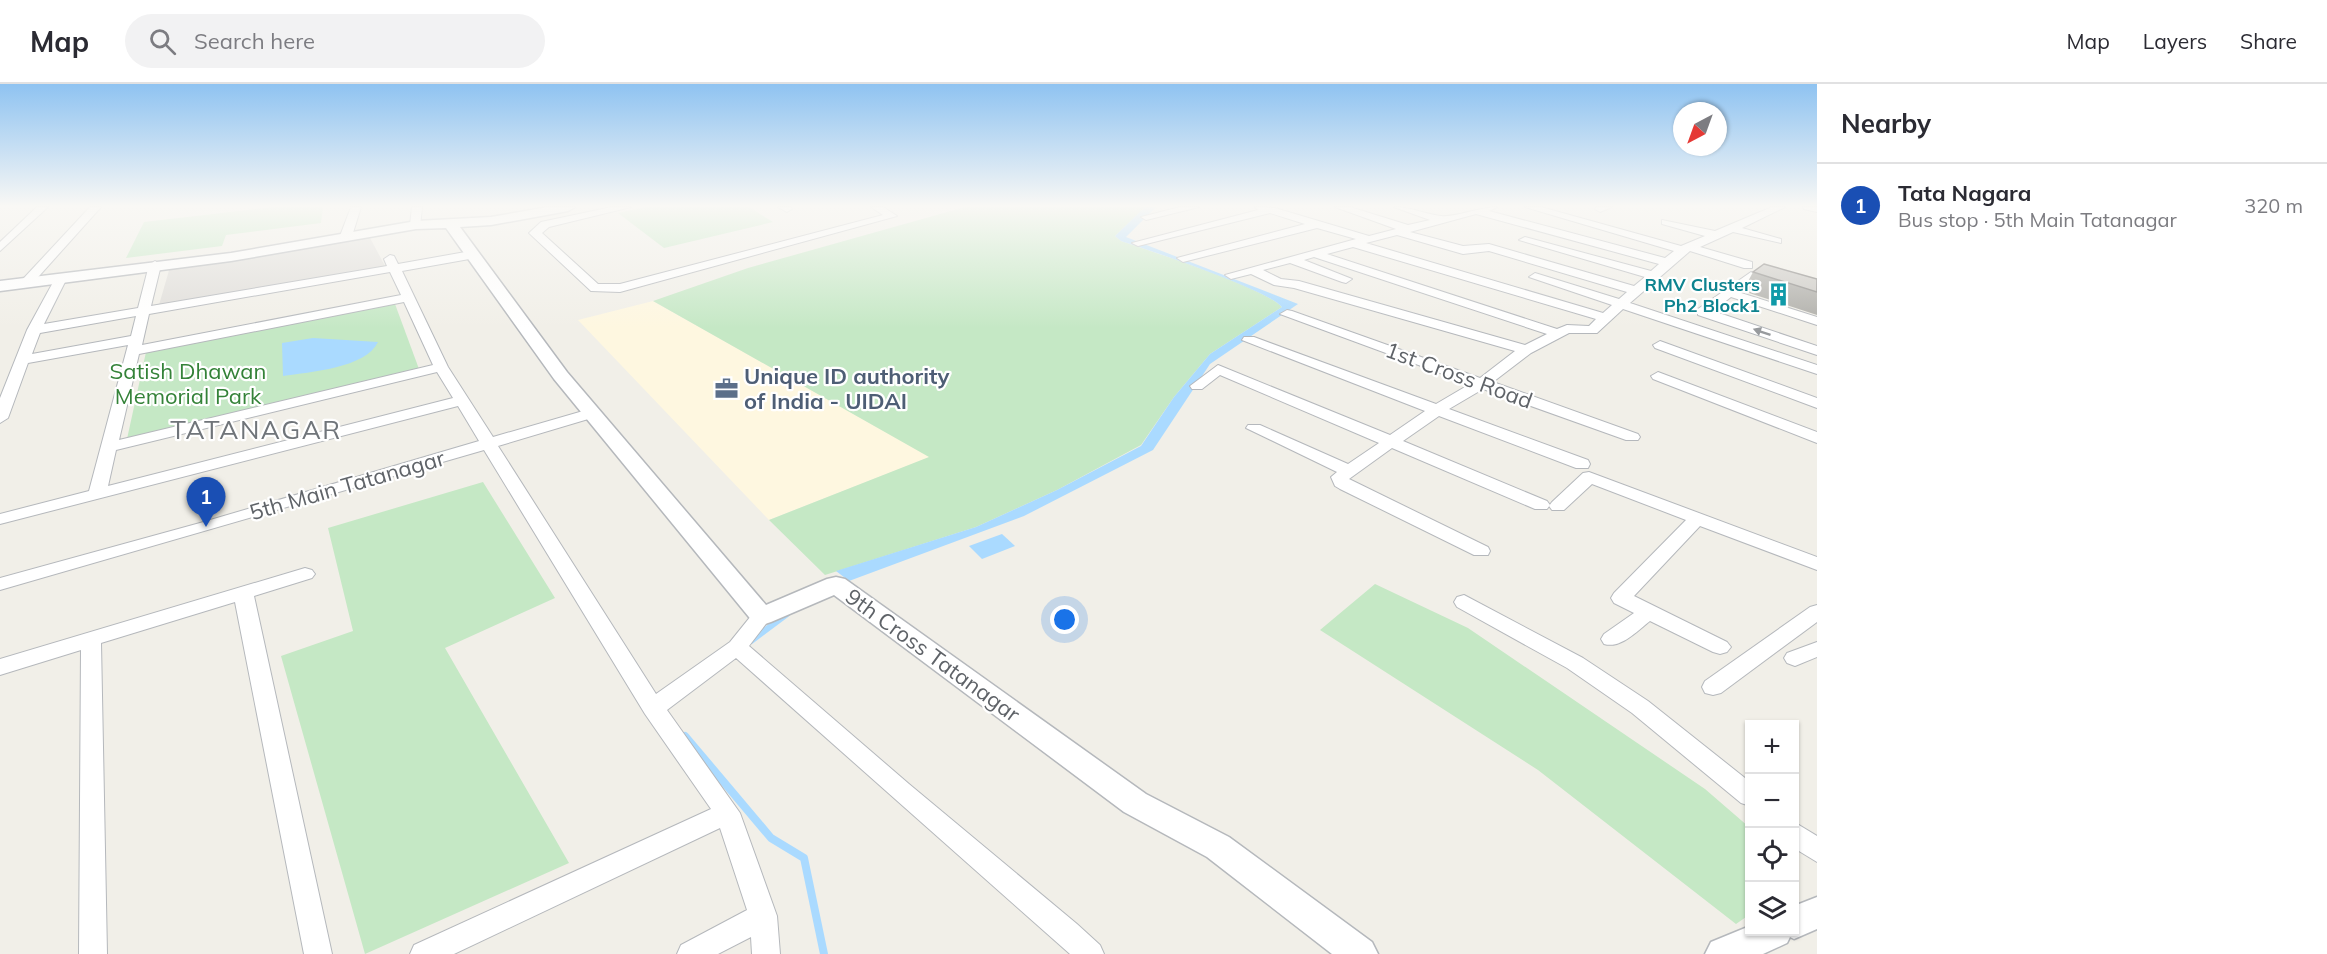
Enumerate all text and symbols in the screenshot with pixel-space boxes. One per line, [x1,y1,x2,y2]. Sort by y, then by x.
search box [125,14,545,68]
text: Map [30,24,89,59]
icon: search [146,25,179,58]
text: Search here [194,27,315,55]
text: Map [2067,28,2110,54]
text: Layers [2143,28,2207,54]
text: Share [2240,28,2297,54]
north arrow [1673,102,1727,156]
text: Nearby [1841,107,1931,140]
text: Tata Nagara [1898,179,2031,207]
text: 1 [1855,193,1867,218]
text: 320 m [2244,193,2303,218]
text: Bus stop · 5th Main Tatanagar [1898,207,2177,232]
place label: RMV Clusters Ph2 Block1 [1645,273,1760,317]
building icon: RMV Clusters Ph2 Block1 [1765,281,1791,307]
one-way arrow [1753,327,1771,336]
street label: 1st Cross Road [1382,335,1536,415]
park label: Satish Dhawan Memorial Park [110,357,266,410]
place label: Unique ID authority of India - UIDAI [744,362,949,415]
office icon: Unique ID authority of India - UIDAI [713,376,739,402]
district label: TATANAGAR [170,413,342,446]
street label: 5th Main Tatanagar [246,444,448,526]
pin: 1 [186,478,226,527]
street label: 9th Cross Tatanagar [840,582,1026,728]
your location [1050,605,1079,634]
map controls [1745,720,1799,936]
button: + [1745,720,1799,774]
button: − [1745,774,1799,828]
button: locate [1745,828,1799,882]
button: layers [1745,882,1799,936]

